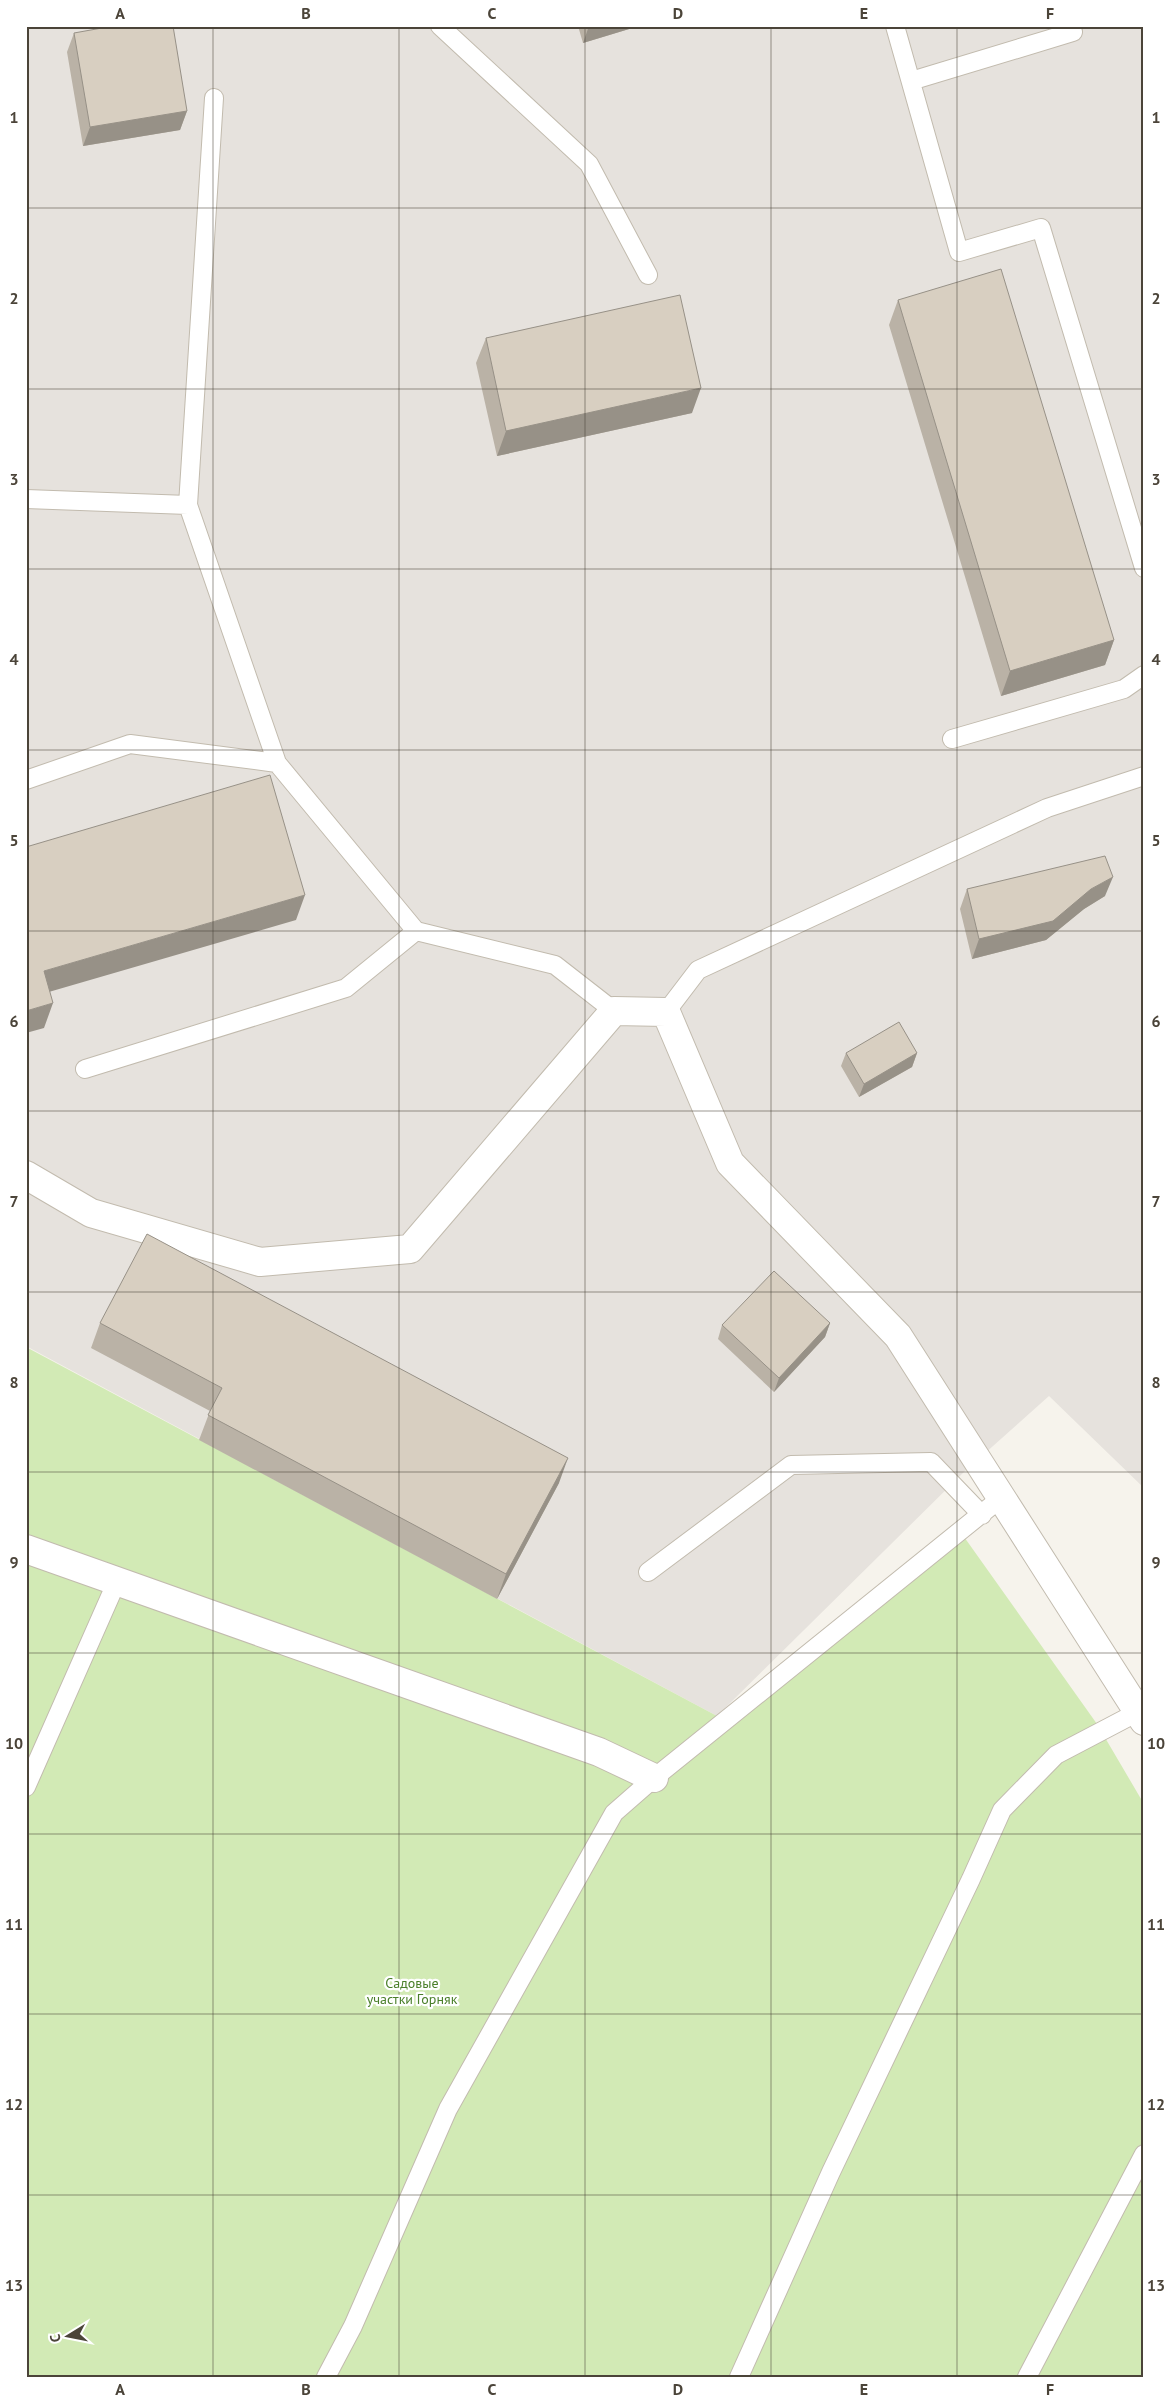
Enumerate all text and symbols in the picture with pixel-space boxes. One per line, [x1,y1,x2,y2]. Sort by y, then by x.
text: A [115,3,125,23]
text: B [301,3,311,23]
text: C [488,3,497,23]
text: D [673,3,683,23]
text: E [860,3,868,23]
text: F [1046,3,1054,23]
text: 1 [9,107,19,127]
text: 1 [1151,107,1161,127]
text: 2 [9,288,19,308]
text: 2 [1151,288,1161,308]
text: 3 [9,469,19,489]
text: 3 [1151,469,1161,489]
text: 4 [9,649,19,669]
text: 4 [1151,649,1161,669]
text: 5 [9,830,19,850]
text: 5 [1151,830,1161,850]
text: 6 [9,1011,19,1031]
text: 6 [1151,1011,1161,1031]
text: 7 [9,1191,19,1211]
text: 7 [1151,1191,1161,1211]
text: 8 [9,1372,19,1392]
text: 8 [1151,1372,1161,1392]
text: 9 [9,1552,19,1572]
text: 9 [1151,1552,1161,1572]
text: 10 [5,1733,23,1753]
text: 10 [1147,1733,1165,1753]
text: 11 [5,1914,23,1934]
text: 11 [1147,1914,1165,1934]
park label: Садовые участки Горняк [367,1974,458,2008]
text: 12 [5,2094,23,2114]
text: 12 [1147,2094,1165,2114]
text: 13 [5,2275,23,2295]
text: 13 [1147,2275,1165,2295]
north arrow [42,2310,92,2360]
text: С [46,2333,65,2344]
text: A [115,2379,125,2399]
text: B [301,2379,311,2399]
text: C [488,2379,497,2399]
text: D [673,2379,683,2399]
text: E [860,2379,868,2399]
text: F [1046,2379,1054,2399]

